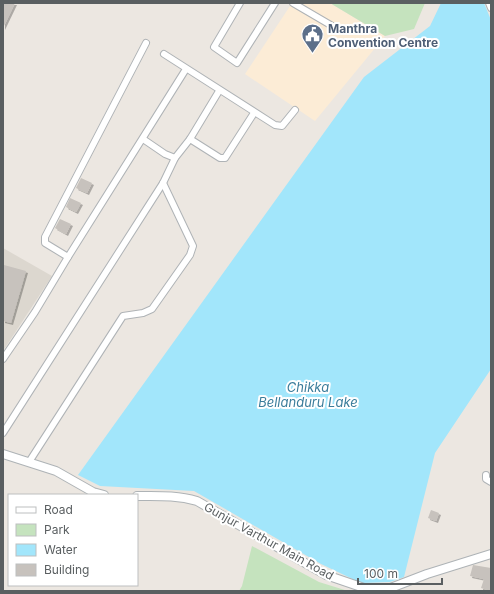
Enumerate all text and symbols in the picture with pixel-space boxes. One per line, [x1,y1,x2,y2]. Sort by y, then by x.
place label: Manthra Convention Centre [328,21,438,50]
public building icon: Manthra Convention Centre [300,22,326,55]
water label: Chikka Bellanduru Lake [258,379,358,410]
legend [8,494,138,586]
street label: Gunjur Varthur Main Road [201,499,337,583]
text: Road [44,502,73,517]
text: Park [44,522,70,537]
text: Water [44,542,78,557]
scale bar [358,560,442,586]
text: Building [44,562,89,577]
text: 100 m [364,566,398,581]

